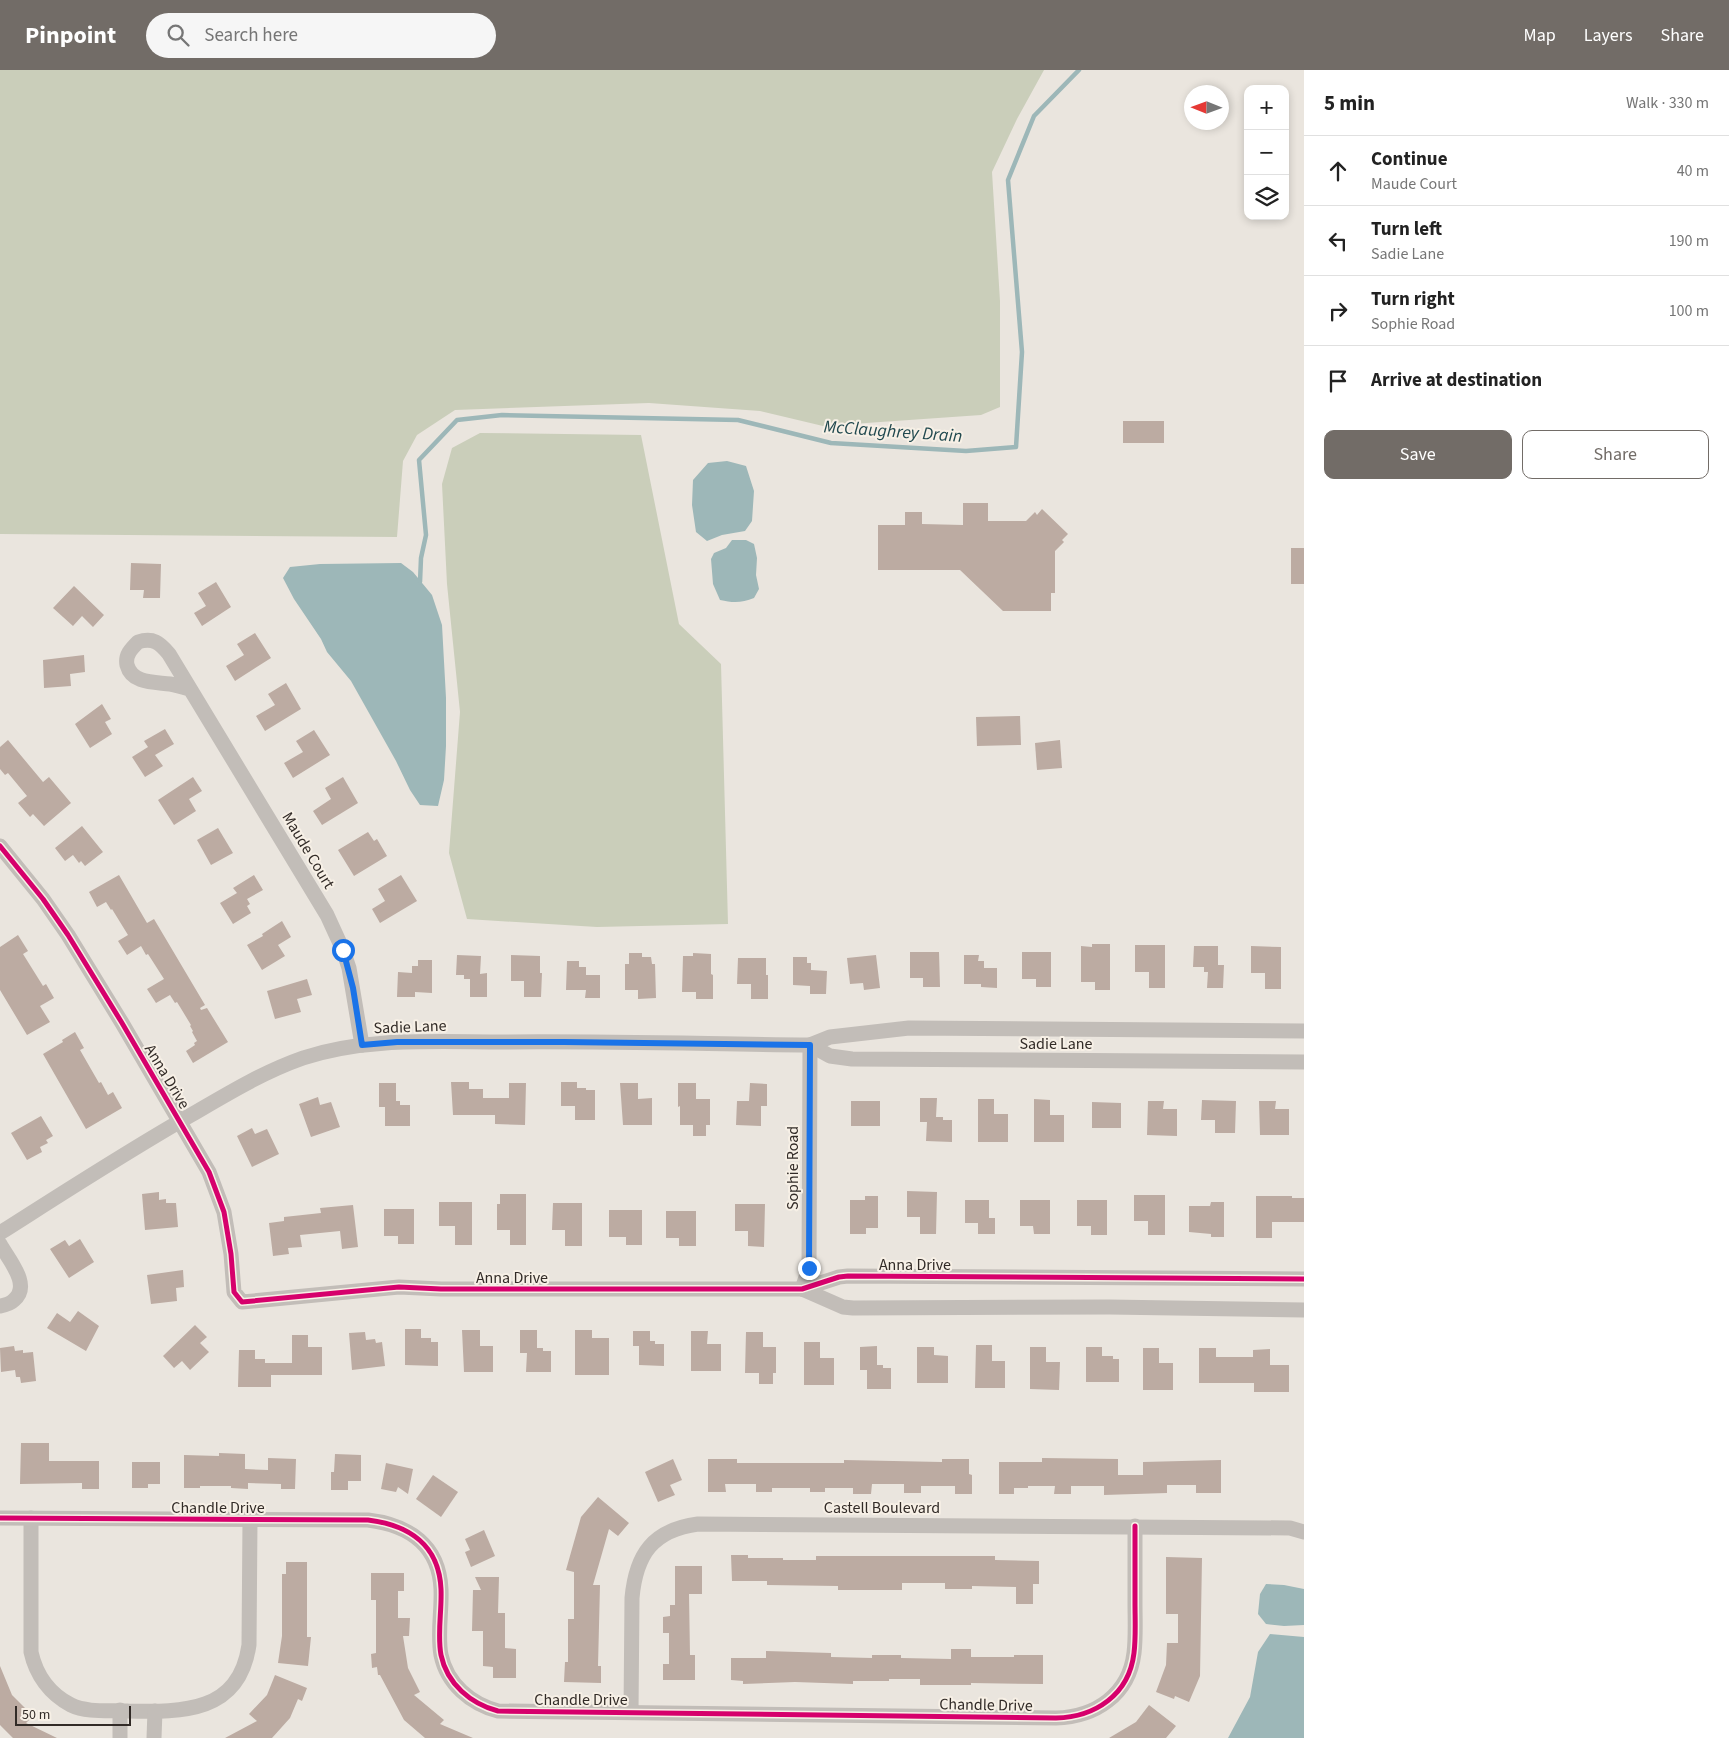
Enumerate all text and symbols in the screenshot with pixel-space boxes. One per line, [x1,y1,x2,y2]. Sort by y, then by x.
search box [146,13,496,58]
text: Pinpoint [25,18,116,53]
icon: search [164,21,192,49]
text: Search here [204,22,298,49]
text: Map [1524,23,1556,48]
text: Layers [1584,23,1633,48]
text: Share [1661,23,1704,48]
north arrow [1184,85,1229,130]
map controls [1244,85,1289,220]
button: + [1244,85,1289,130]
text: 5 min [1324,88,1375,118]
text: Walk · 330 m [1626,92,1709,114]
button: − [1244,130,1289,175]
text: Continue [1371,146,1448,173]
icon: ahead [1324,157,1352,185]
text: 40 m [1677,160,1709,182]
text: Maude Court [1371,173,1457,195]
button: layers [1244,175,1289,220]
text: Turn left [1371,216,1442,243]
icon: left [1324,227,1352,255]
text: 190 m [1669,230,1709,252]
text: Sadie Lane [1371,243,1444,265]
text: Turn right [1371,286,1455,313]
icon: right [1324,297,1352,325]
text: 100 m [1669,300,1709,322]
text: Sophie Road [1371,313,1455,335]
icon: arrive [1324,367,1352,395]
text: Arrive at destination [1371,367,1542,394]
water label: McClaughrey Drain [823,414,963,449]
button: Save [1324,430,1512,479]
button: Share [1522,430,1709,479]
street label: Maude Court [277,808,340,893]
route start [332,939,355,962]
street label: Sadie Lane [373,1015,447,1039]
street label: Sadie Lane [1019,1033,1093,1055]
street label: Anna Drive [139,1040,195,1113]
street label: Sophie Road [782,1126,804,1210]
street label: Anna Drive [879,1254,951,1276]
route end [798,1257,821,1280]
street label: Anna Drive [476,1267,548,1289]
street label: Chandle Drive [171,1497,265,1519]
street label: Castell Boulevard [824,1497,940,1519]
street label: Chandle Drive [534,1689,628,1711]
street label: Chandle Drive [939,1693,1033,1717]
scale bar [15,1703,131,1726]
text: 50 m [22,1705,50,1725]

